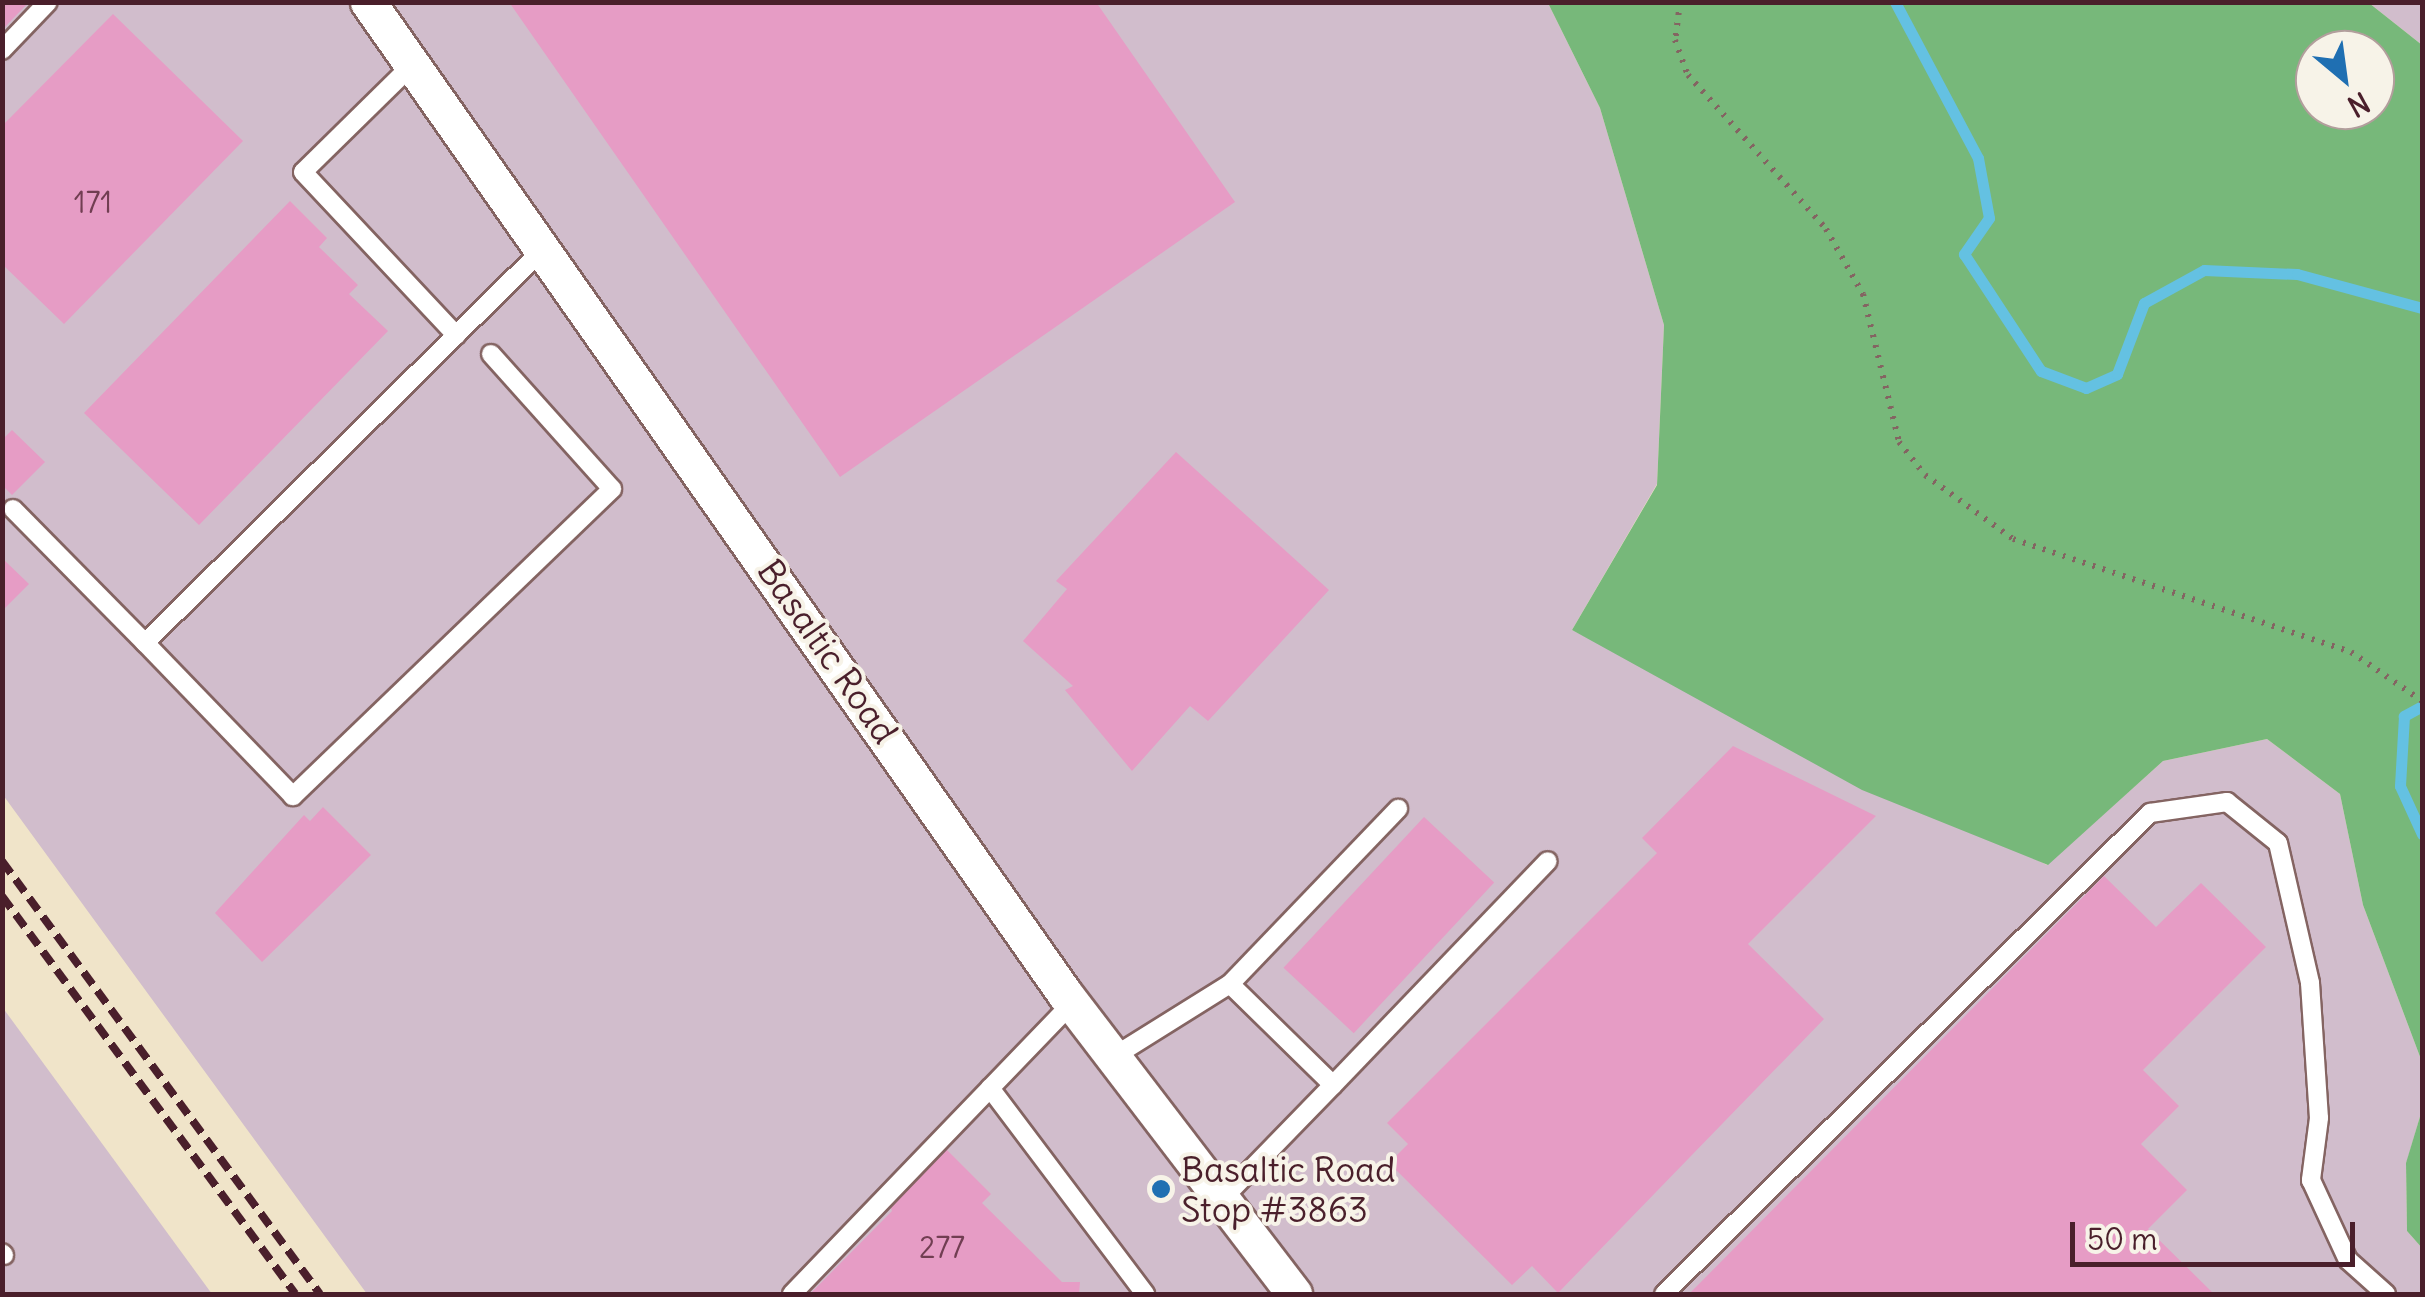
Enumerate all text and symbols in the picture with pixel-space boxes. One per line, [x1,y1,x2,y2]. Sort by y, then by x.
north arrow [2295,30,2395,130]
text: N [2341,84,2376,125]
house number: 171 [74,184,112,220]
street label: Basaltic Road [749,551,907,751]
place label: Basaltic Road Stop #3863 [1181,1148,1396,1230]
marker: Basaltic Road Stop #3863 [1150,1178,1172,1200]
scale bar [2075,1202,2360,1264]
text: 50 m [2087,1220,2157,1258]
house number: 277 [919,1229,965,1265]

